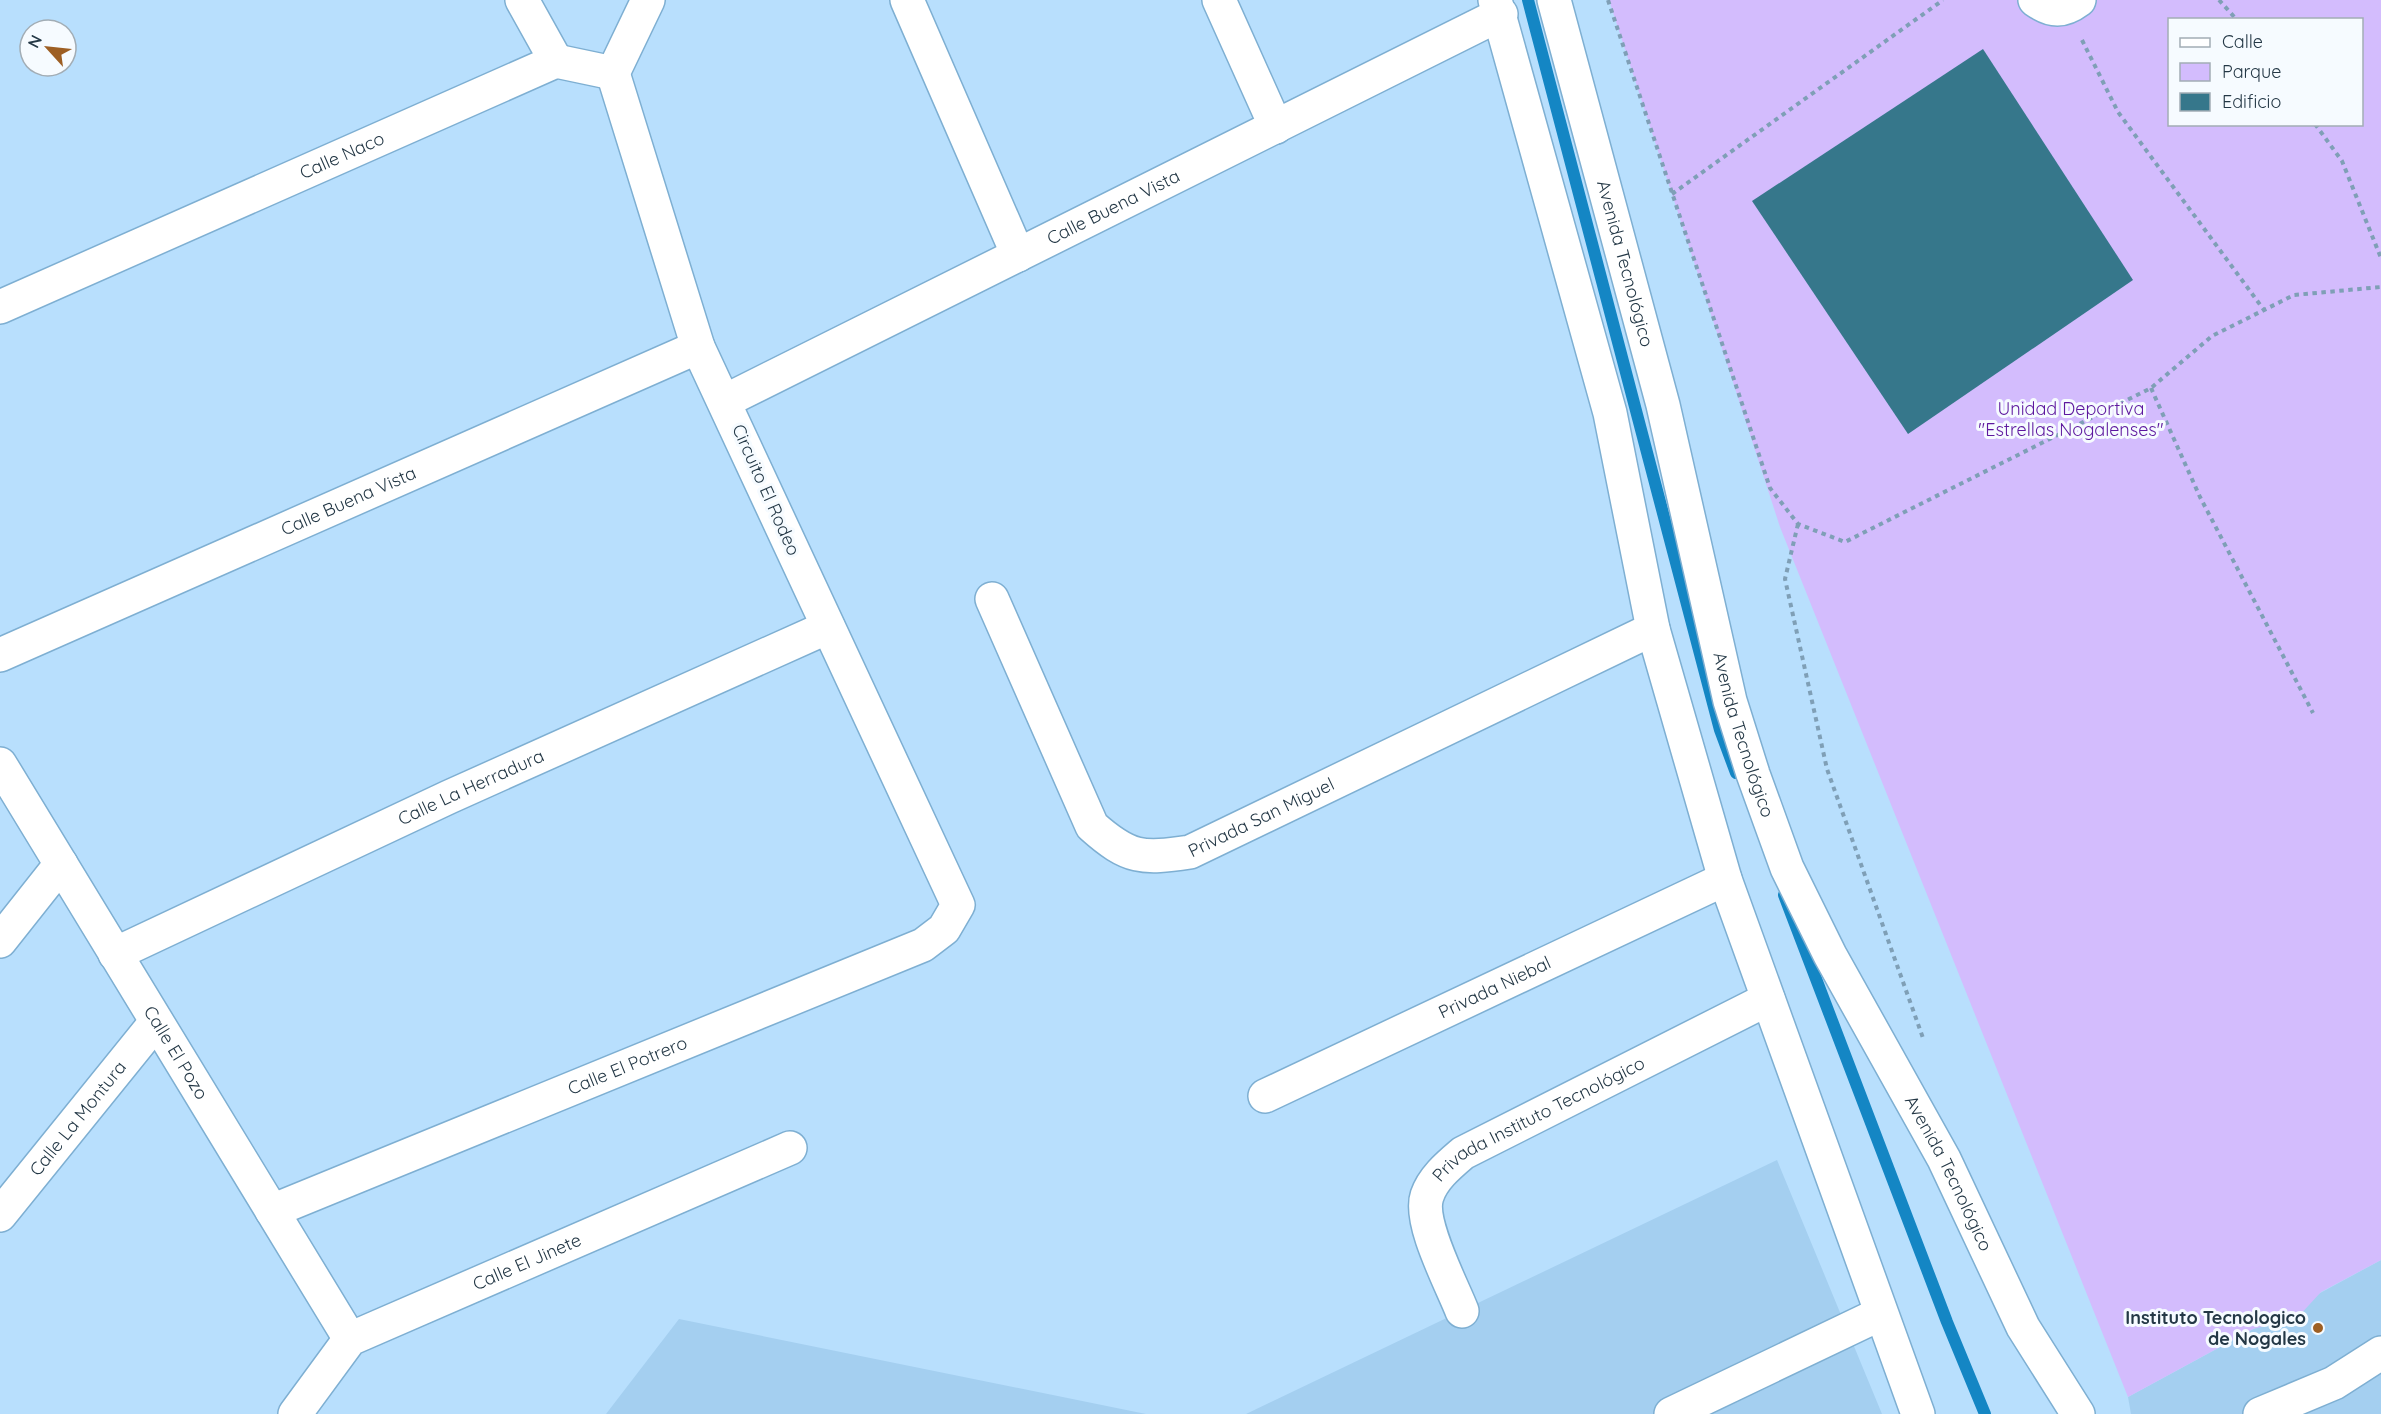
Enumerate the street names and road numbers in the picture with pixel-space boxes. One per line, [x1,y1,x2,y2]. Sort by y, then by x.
street label: Calle Naco [296,126,388,184]
street label: Calle Buena Vista [1043,164,1183,250]
street label: Avenida Tecnológico [1592,178,1659,349]
street label: Circuito El Rodeo [727,421,806,559]
street label: Calle Buena Vista [277,461,420,541]
street label: Avenida Tecnológico [1708,650,1780,820]
street label: Calle La Herradura [394,744,547,830]
street label: Privada San Miguel [1184,772,1338,862]
street label: Privada Niebal [1435,951,1555,1024]
street label: Calle El Pozo [139,1001,213,1104]
street label: Calle El Potrero [564,1031,690,1100]
street label: Privada Instituto Tecnológico [1427,1051,1649,1186]
street label: Calle La Montura [24,1056,131,1180]
street label: Avenida Tecnológico [1900,1091,1998,1255]
street label: Calle El Jinete [469,1228,585,1295]

